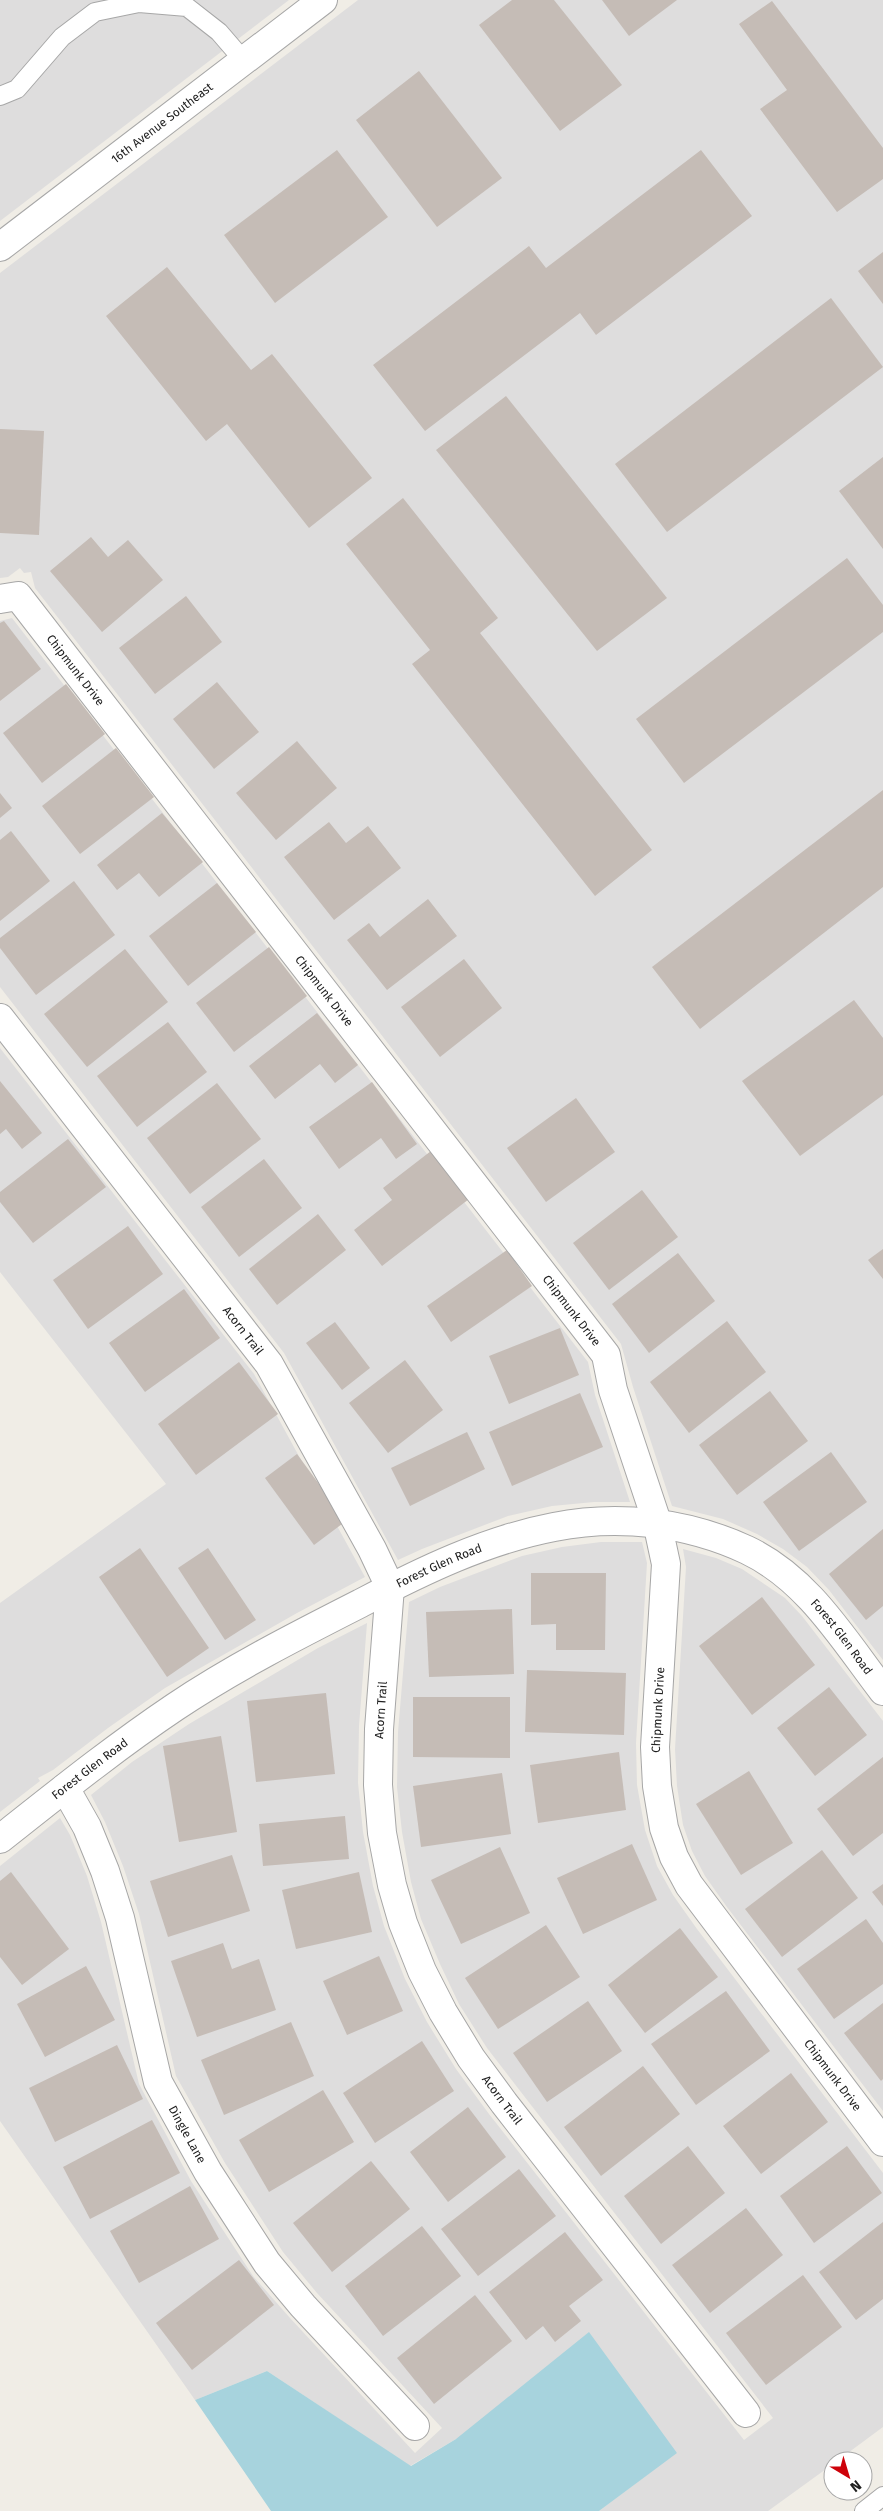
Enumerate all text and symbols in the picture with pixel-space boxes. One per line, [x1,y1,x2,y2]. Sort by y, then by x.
street label: 16th Avenue Southeast [109,79,216,166]
street label: Chipmunk Drive [44,632,107,708]
street label: Chipmunk Drive [292,953,356,1029]
street label: Chipmunk Drive [540,1272,603,1349]
street label: Acorn Trail [220,1304,267,1358]
street label: Forest Glen Road [394,1541,484,1591]
street label: Forest Glen Road [808,1596,875,1677]
street label: Chipmunk Drive [649,1667,667,1753]
street label: Acorn Trail [372,1680,390,1739]
street label: Forest Glen Road [49,1735,131,1802]
street label: Chipmunk Drive [801,2037,864,2114]
street label: Acorn Trail [479,2073,525,2128]
street label: Dingle Lane [166,2103,209,2166]
north arrow [823,2451,873,2501]
text: N [847,2476,865,2495]

